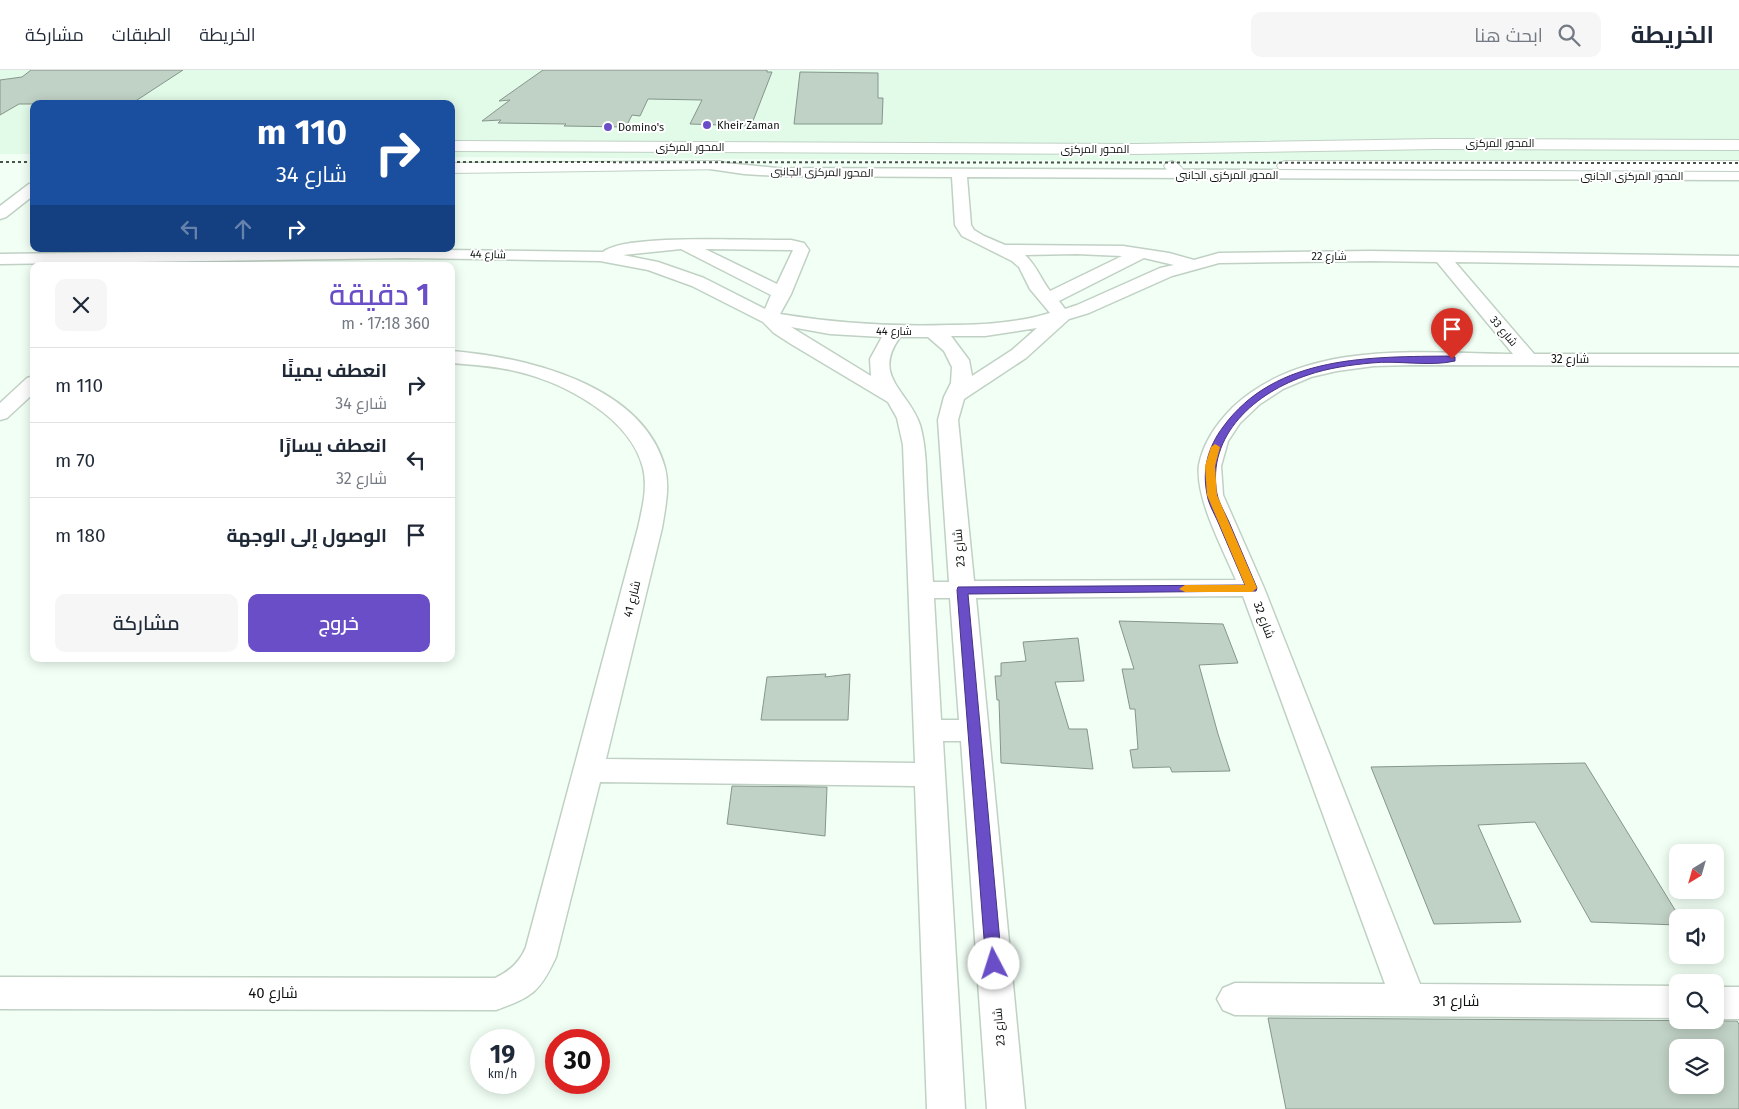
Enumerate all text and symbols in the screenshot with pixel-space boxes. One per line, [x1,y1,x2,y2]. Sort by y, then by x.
search box [1251,12,1601,57]
icon: search [1555,21,1583,49]
text: الخريطة [1631,21,1714,49]
text: مشاركة [25,24,84,46]
text: الطبقات [112,24,171,46]
text: الخريطة [199,24,256,46]
text: ابحث هنا [1474,24,1543,47]
text: 110 m [257,111,347,153]
marker: Kheir Zaman [701,119,713,131]
place label: Kheir Zaman [717,119,780,132]
icon: right [365,120,430,185]
marker: Domino's [602,121,614,133]
place label: Domino's [618,121,664,134]
street label: المحور المركزى [1466,137,1534,150]
street label: المحور المركزى [656,141,724,154]
street label: المحور المركزى [1061,143,1129,156]
text: شارع 34 [276,161,347,188]
street label: المحور المركزى الجانبى [770,165,874,180]
street label: المحور المركزى الجانبى [1176,169,1278,182]
street label: المحور المركزى الجانبى [1581,170,1683,183]
icon: left [176,215,204,243]
icon: ahead [229,215,257,243]
icon: right [282,215,310,243]
street label: شارع 44 [470,248,506,262]
street label: شارع 22 [1311,250,1347,264]
text: 1 دقيقة [329,277,430,313]
button: close [55,279,107,331]
pin [1431,308,1473,359]
text: 360 m · 17:18 [341,314,430,333]
street label: شارع 33 [1487,314,1520,350]
icon: arrive [1438,315,1466,343]
street label: شارع 44 [876,325,912,339]
street label: شارع 32 [1551,352,1589,367]
text: انعطف يمينًا [281,359,387,382]
icon: right [402,371,430,399]
text: 110 m [55,374,103,397]
text: شارع 34 [335,394,387,413]
text: انعطف يسارًا [279,434,387,457]
icon: left [402,446,430,474]
text: 70 m [55,449,95,472]
text: شارع 32 [336,469,387,488]
icon: arrive [402,521,430,549]
text: 180 m [55,524,106,547]
text: الوصول إلى الوجهة [227,524,387,547]
street label: شارع 23 [950,528,969,568]
street label: شارع 41 [621,579,644,619]
button: مشاركة [55,594,238,652]
button: خروج [248,594,430,652]
street label: شارع 32 [1250,600,1277,641]
north arrow [1669,844,1724,899]
map controls [1669,844,1724,1094]
button: sound [1669,909,1724,964]
position arrow [967,937,1019,989]
button: search [1669,974,1724,1029]
street label: شارع 40 [248,984,298,1004]
street label: شارع 31 [1433,992,1479,1012]
street label: شارع 23 [990,1007,1009,1047]
speed limit sign: 30 [545,1029,610,1094]
button: layers [1669,1039,1724,1094]
text: 19 [490,1040,515,1070]
text: km/h [488,1067,517,1081]

